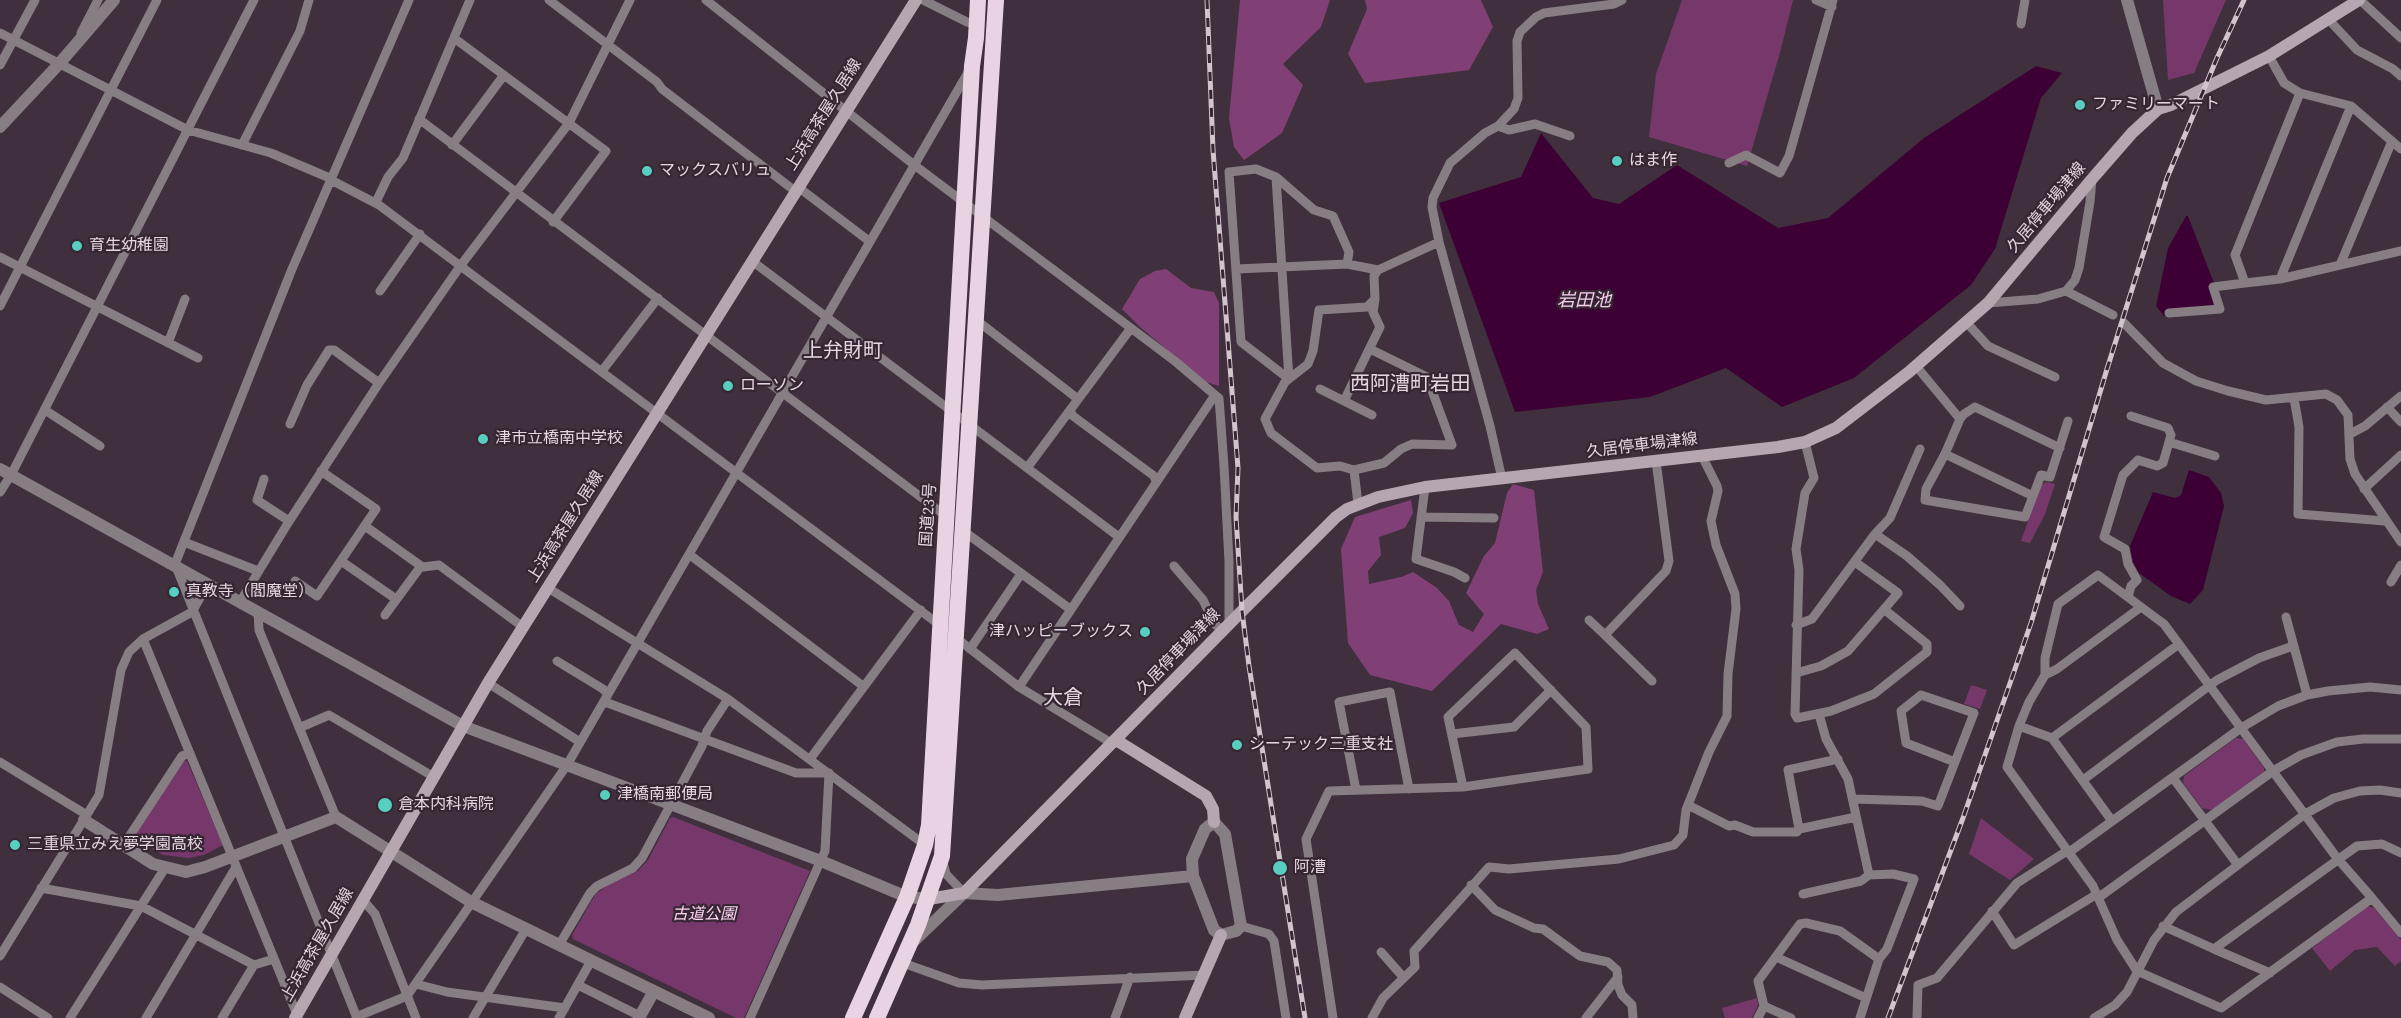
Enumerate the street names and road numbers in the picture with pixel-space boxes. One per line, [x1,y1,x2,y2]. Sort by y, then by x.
street label: 上浜高茶屋久居線 [782,56,866,174]
street label: 久居停車場津線 [2004,159,2090,257]
street label: 久居停車場津線 [1585,430,1699,462]
street label: 上浜高茶屋久居線 [524,468,608,586]
street label: 国道23号 [917,482,941,548]
street label: 久居停車場津線 [1133,605,1225,699]
street label: 上浜高茶屋久居線 [278,885,358,1005]

